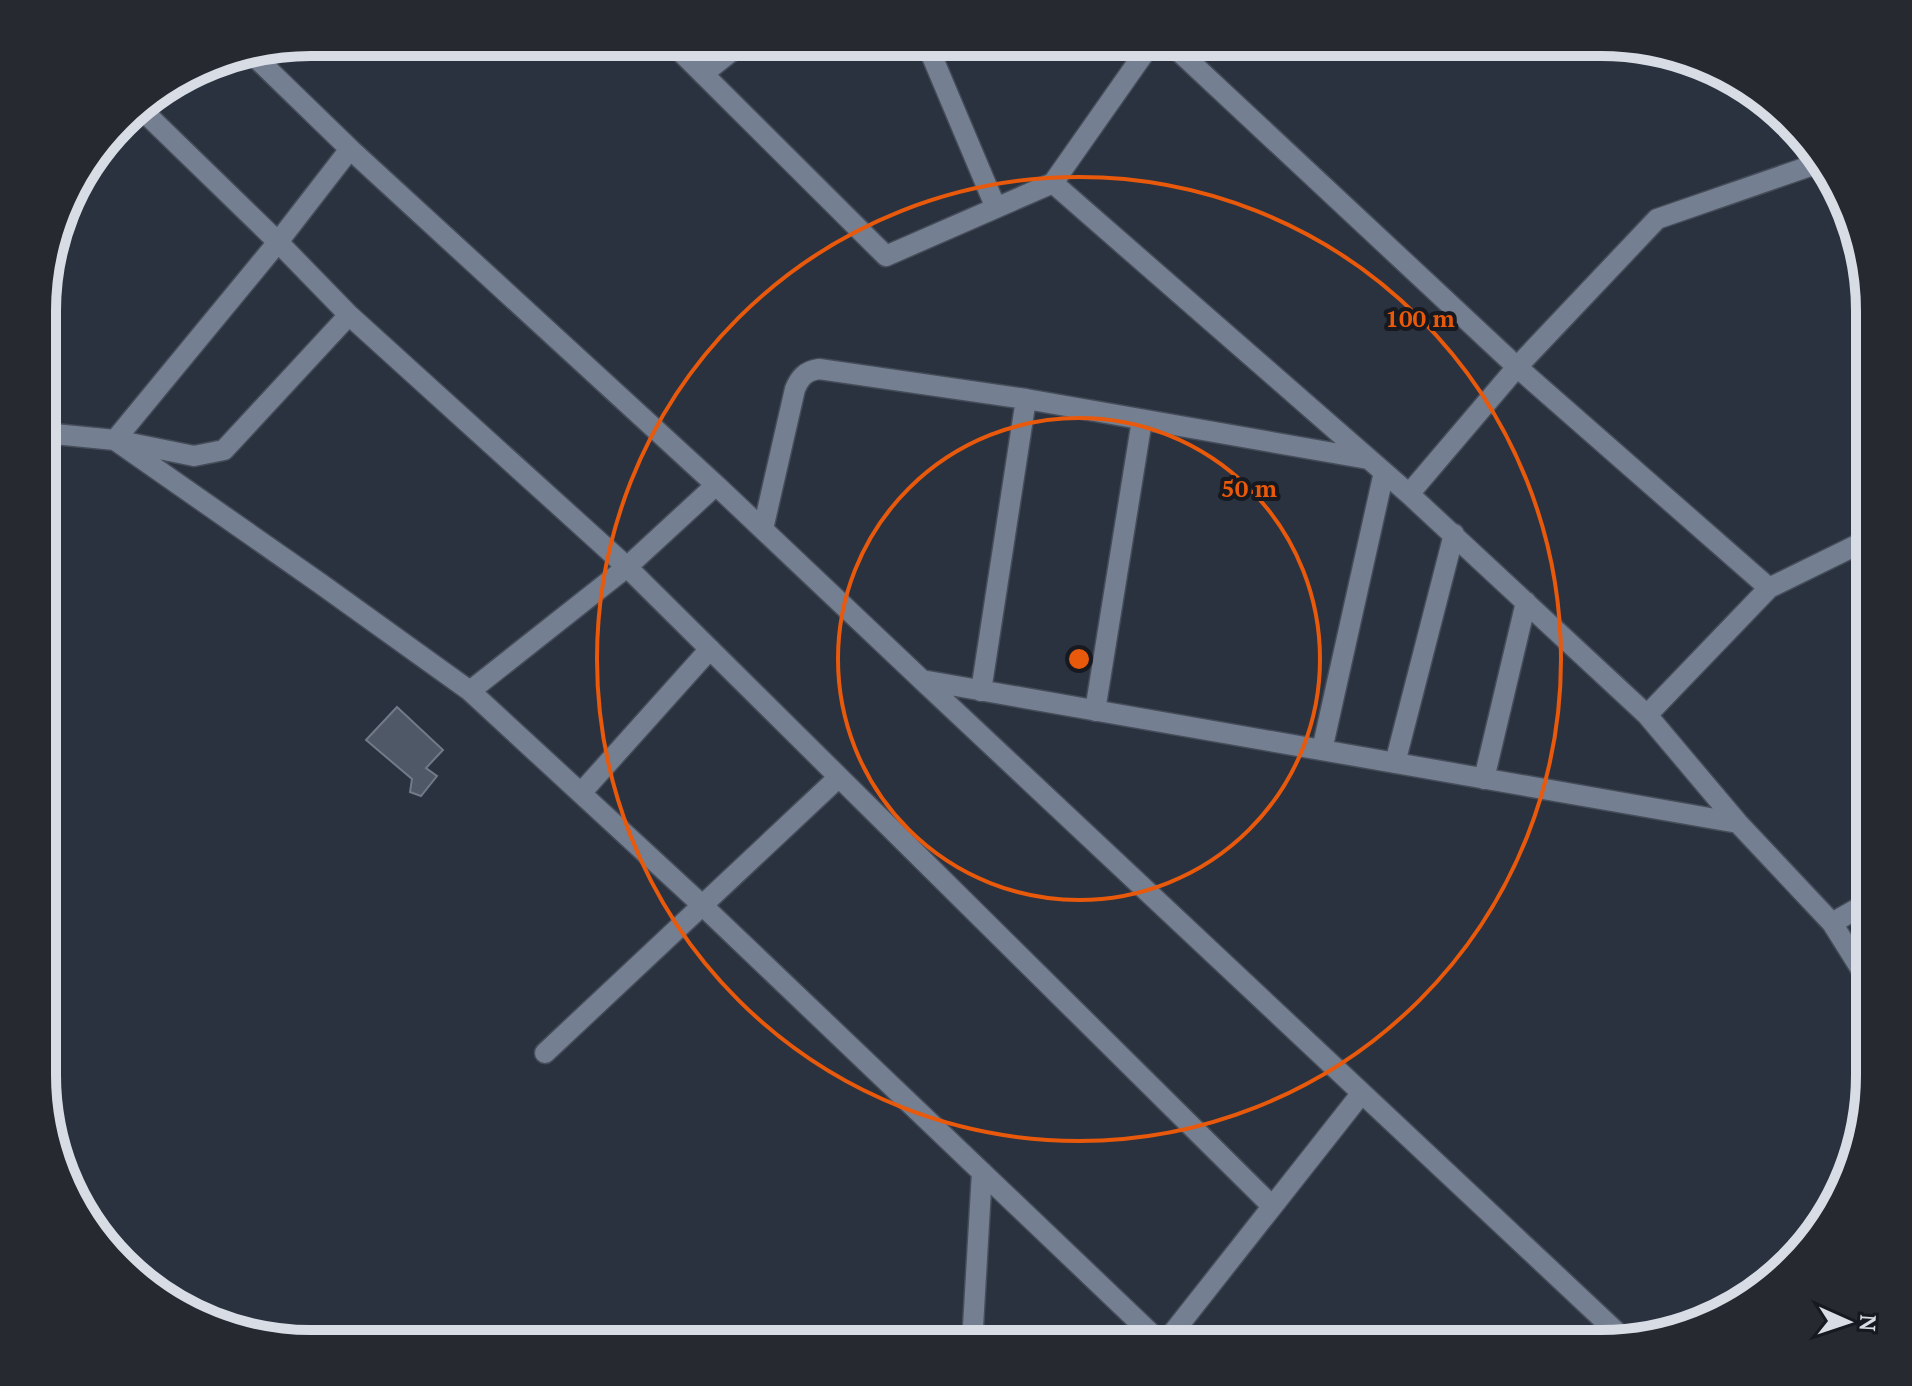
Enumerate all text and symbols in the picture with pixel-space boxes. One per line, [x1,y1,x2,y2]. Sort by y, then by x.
text: 100 m [1385,302,1455,334]
text: 50 m [1221,472,1277,504]
centre of rings [1065,645,1093,673]
north arrow [1808,1282,1888,1362]
text: N [1854,1314,1883,1332]

